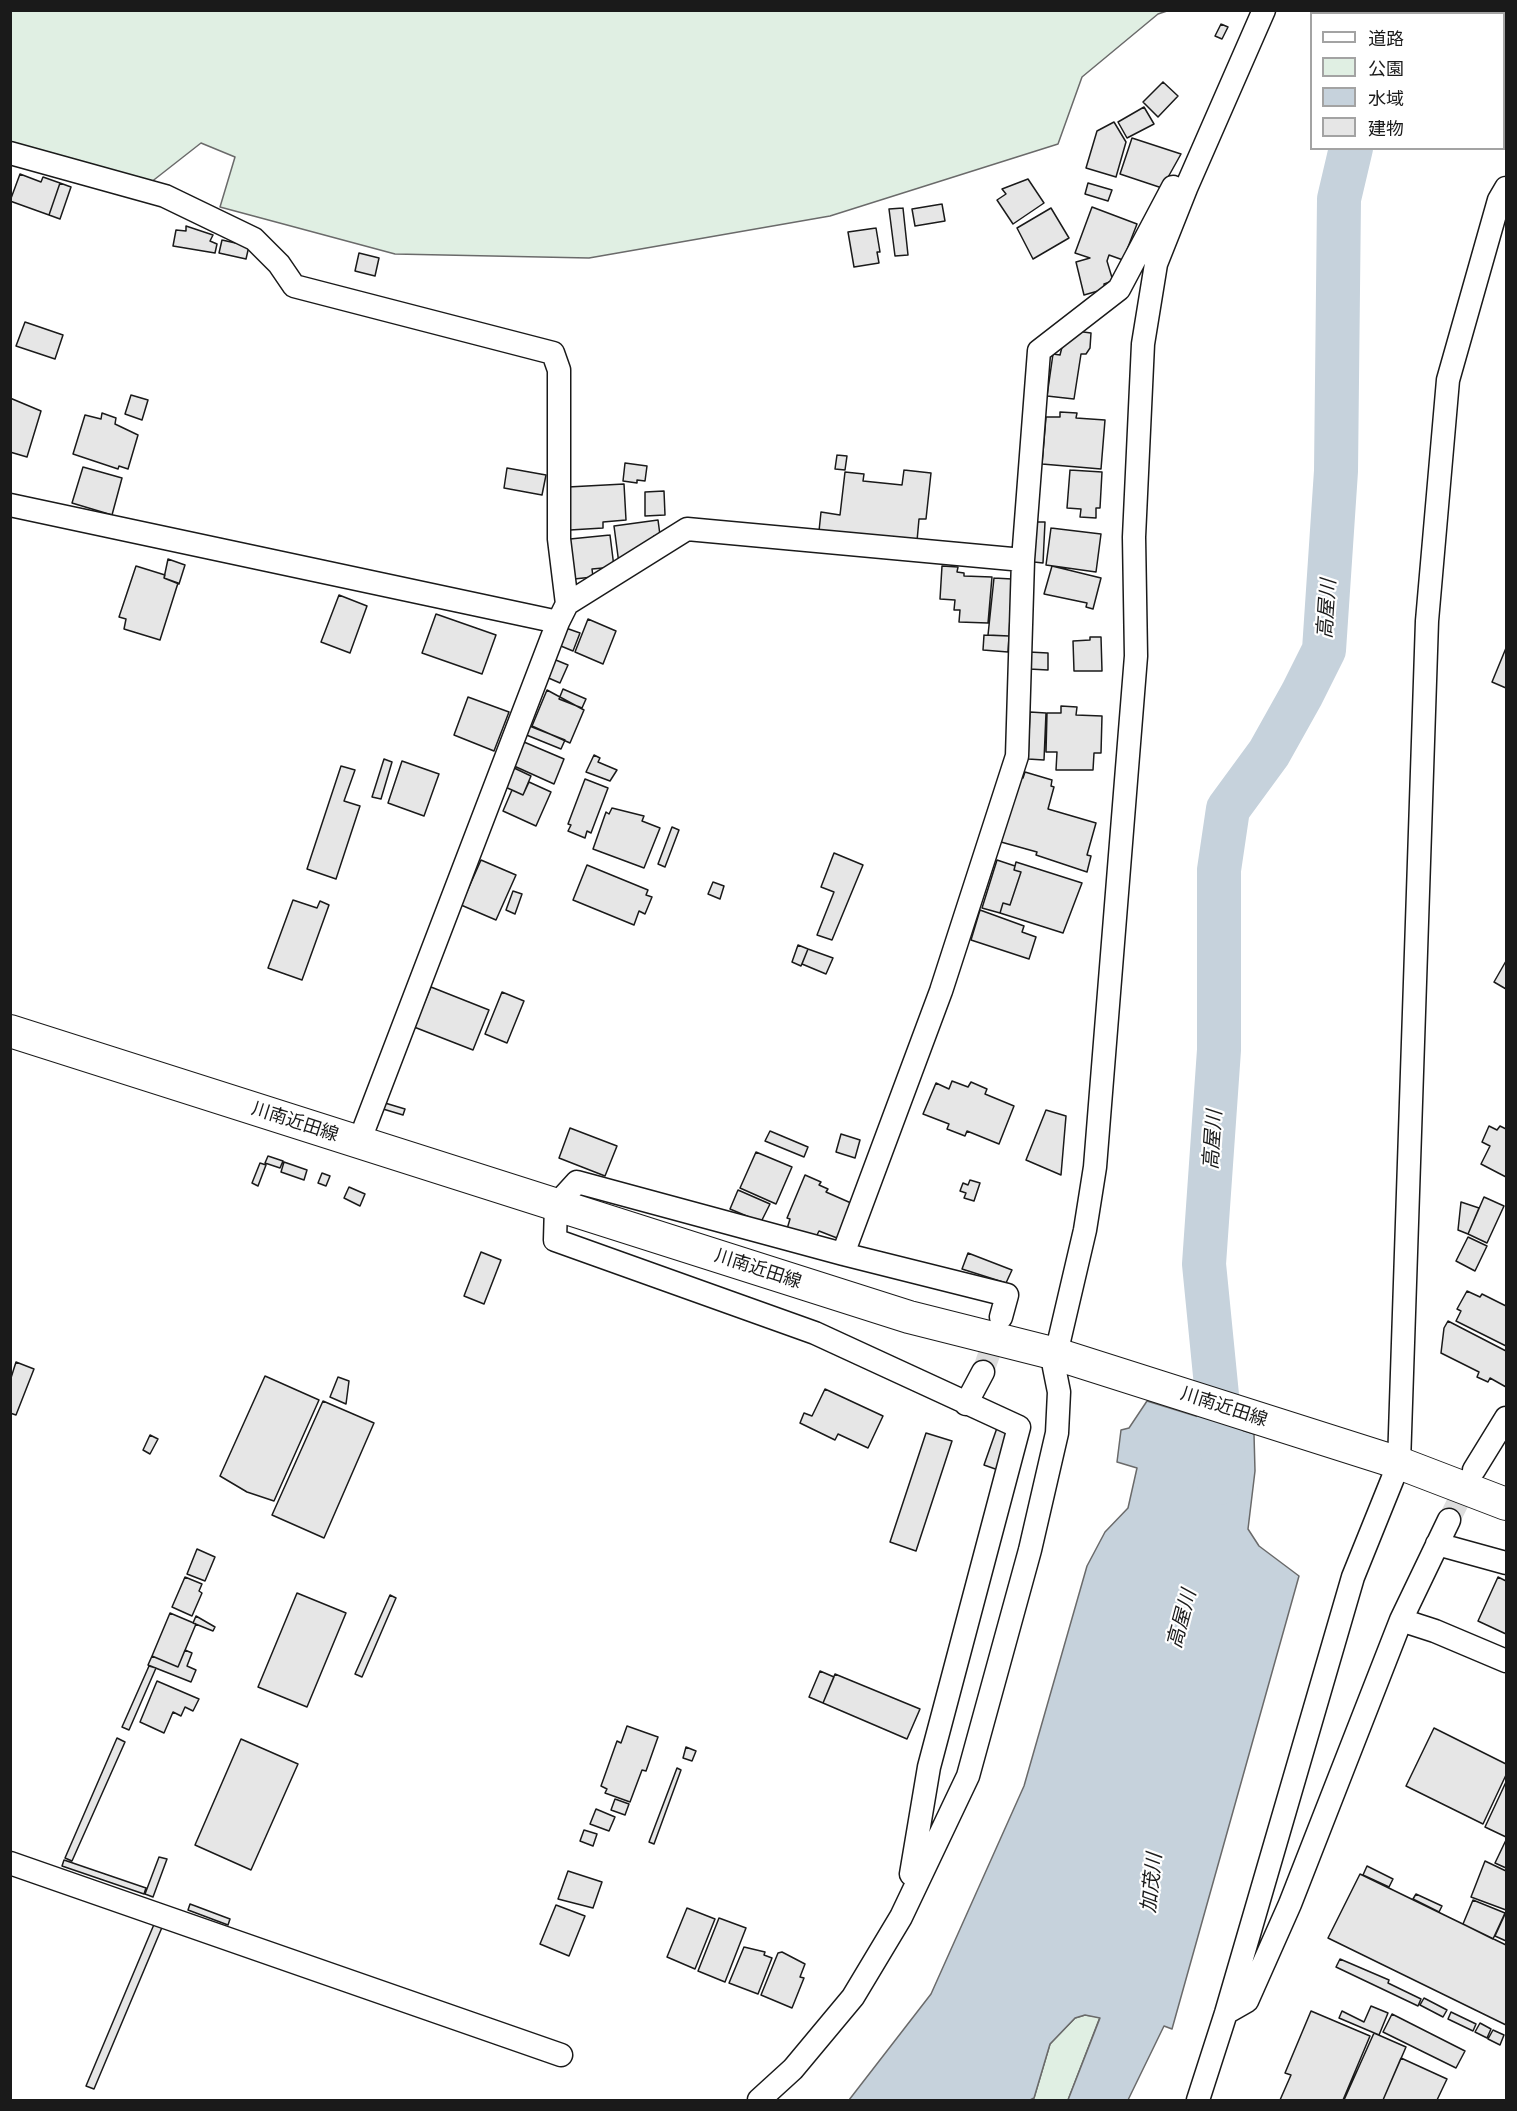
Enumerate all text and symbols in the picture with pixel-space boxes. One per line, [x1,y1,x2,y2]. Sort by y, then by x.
legend [1310,12,1505,150]
text: 道路 [1368,28,1404,49]
text: 公園 [1368,58,1404,79]
text: 水域 [1368,88,1404,109]
text: 建物 [1368,118,1404,139]
water label: 高屋川 [1313,578,1341,640]
street label: 川南近田線 [249,1098,341,1146]
water label: 高屋川 [1199,1109,1227,1171]
street label: 川南近田線 [712,1245,804,1293]
street label: 川南近田線 [1178,1383,1270,1431]
water label: 高屋川 [1163,1587,1201,1651]
water label: 加茂川 [1137,1852,1167,1914]

